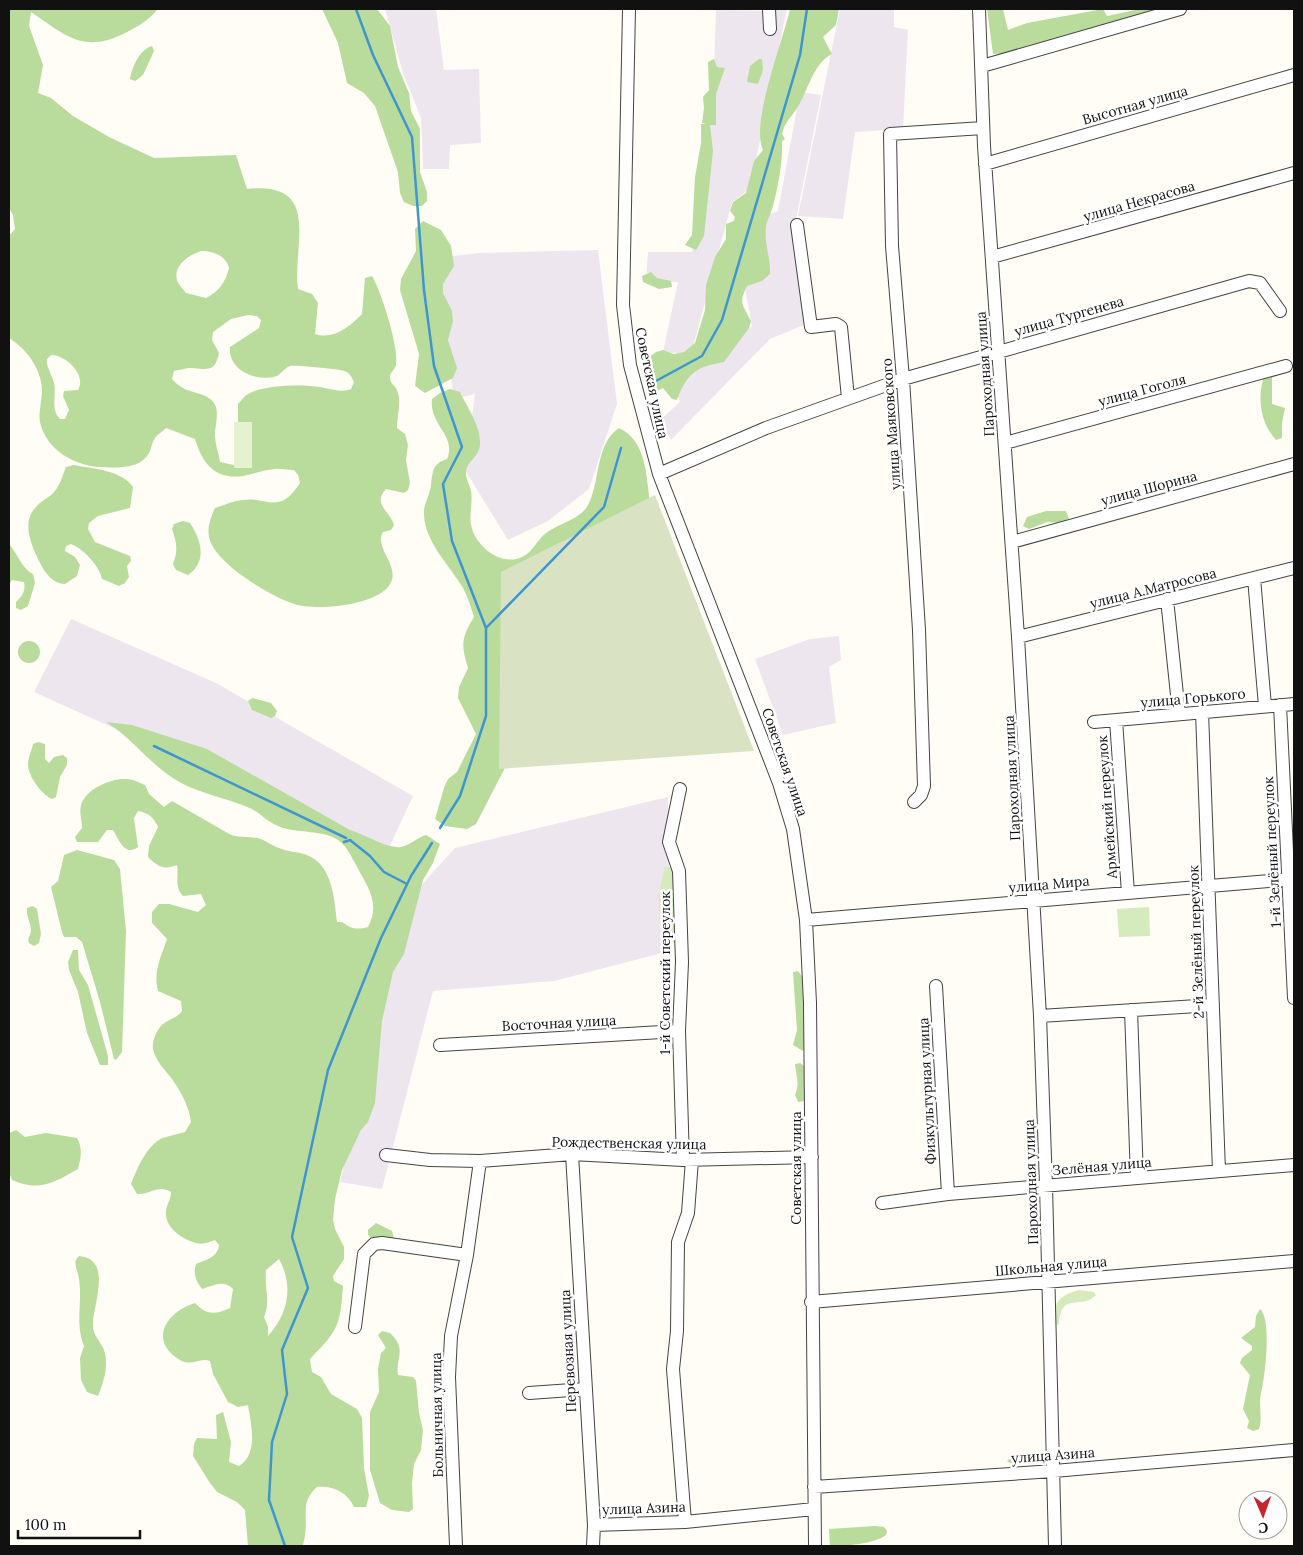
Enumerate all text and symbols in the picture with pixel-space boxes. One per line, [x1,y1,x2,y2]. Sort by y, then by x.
street label: Высотная улица [1080,81,1190,129]
street label: улица Некрасова [1081,176,1197,226]
street label: улица Тургенева [1012,292,1126,340]
street label: Пароходная улица [972,311,998,437]
street label: Советская улица [631,326,673,440]
street label: улица Маяковского [877,358,905,490]
street label: улица Гоголя [1096,370,1188,410]
street label: улица Шорина [1099,466,1199,510]
street label: улица А.Матросова [1088,564,1218,612]
street label: улица Горького [1140,684,1246,712]
street label: Советская улица [758,705,812,819]
street label: Пароходная улица [1000,715,1024,841]
street label: Армейский переулок [1093,734,1121,880]
street label: 1-й Зелёный переулок [1259,776,1285,928]
street label: 2-й Зелёный переулок [1184,864,1208,1019]
street label: улица Мира [1008,871,1090,897]
street label: 1-й Советский переулок [656,891,674,1055]
street label: Восточная улица [501,1011,617,1035]
street label: Физкультурная улица [914,1017,940,1165]
street label: Советская улица [787,1111,805,1225]
street label: Пароходная улица [1020,1119,1042,1245]
street label: Рождественская улица [551,1133,707,1153]
street label: Зелёная улица [1052,1153,1152,1179]
street label: Школьная улица [994,1252,1108,1280]
street label: Перевозная улица [556,1289,580,1413]
street label: Больничная улица [427,1352,447,1478]
street label: улица Азина [1011,1443,1095,1467]
north arrow [1238,1490,1288,1540]
street label: улица Азина [602,1498,686,1518]
scale bar [18,1508,140,1540]
text: 100 m [25,1515,66,1534]
text: С [1258,1519,1269,1537]

